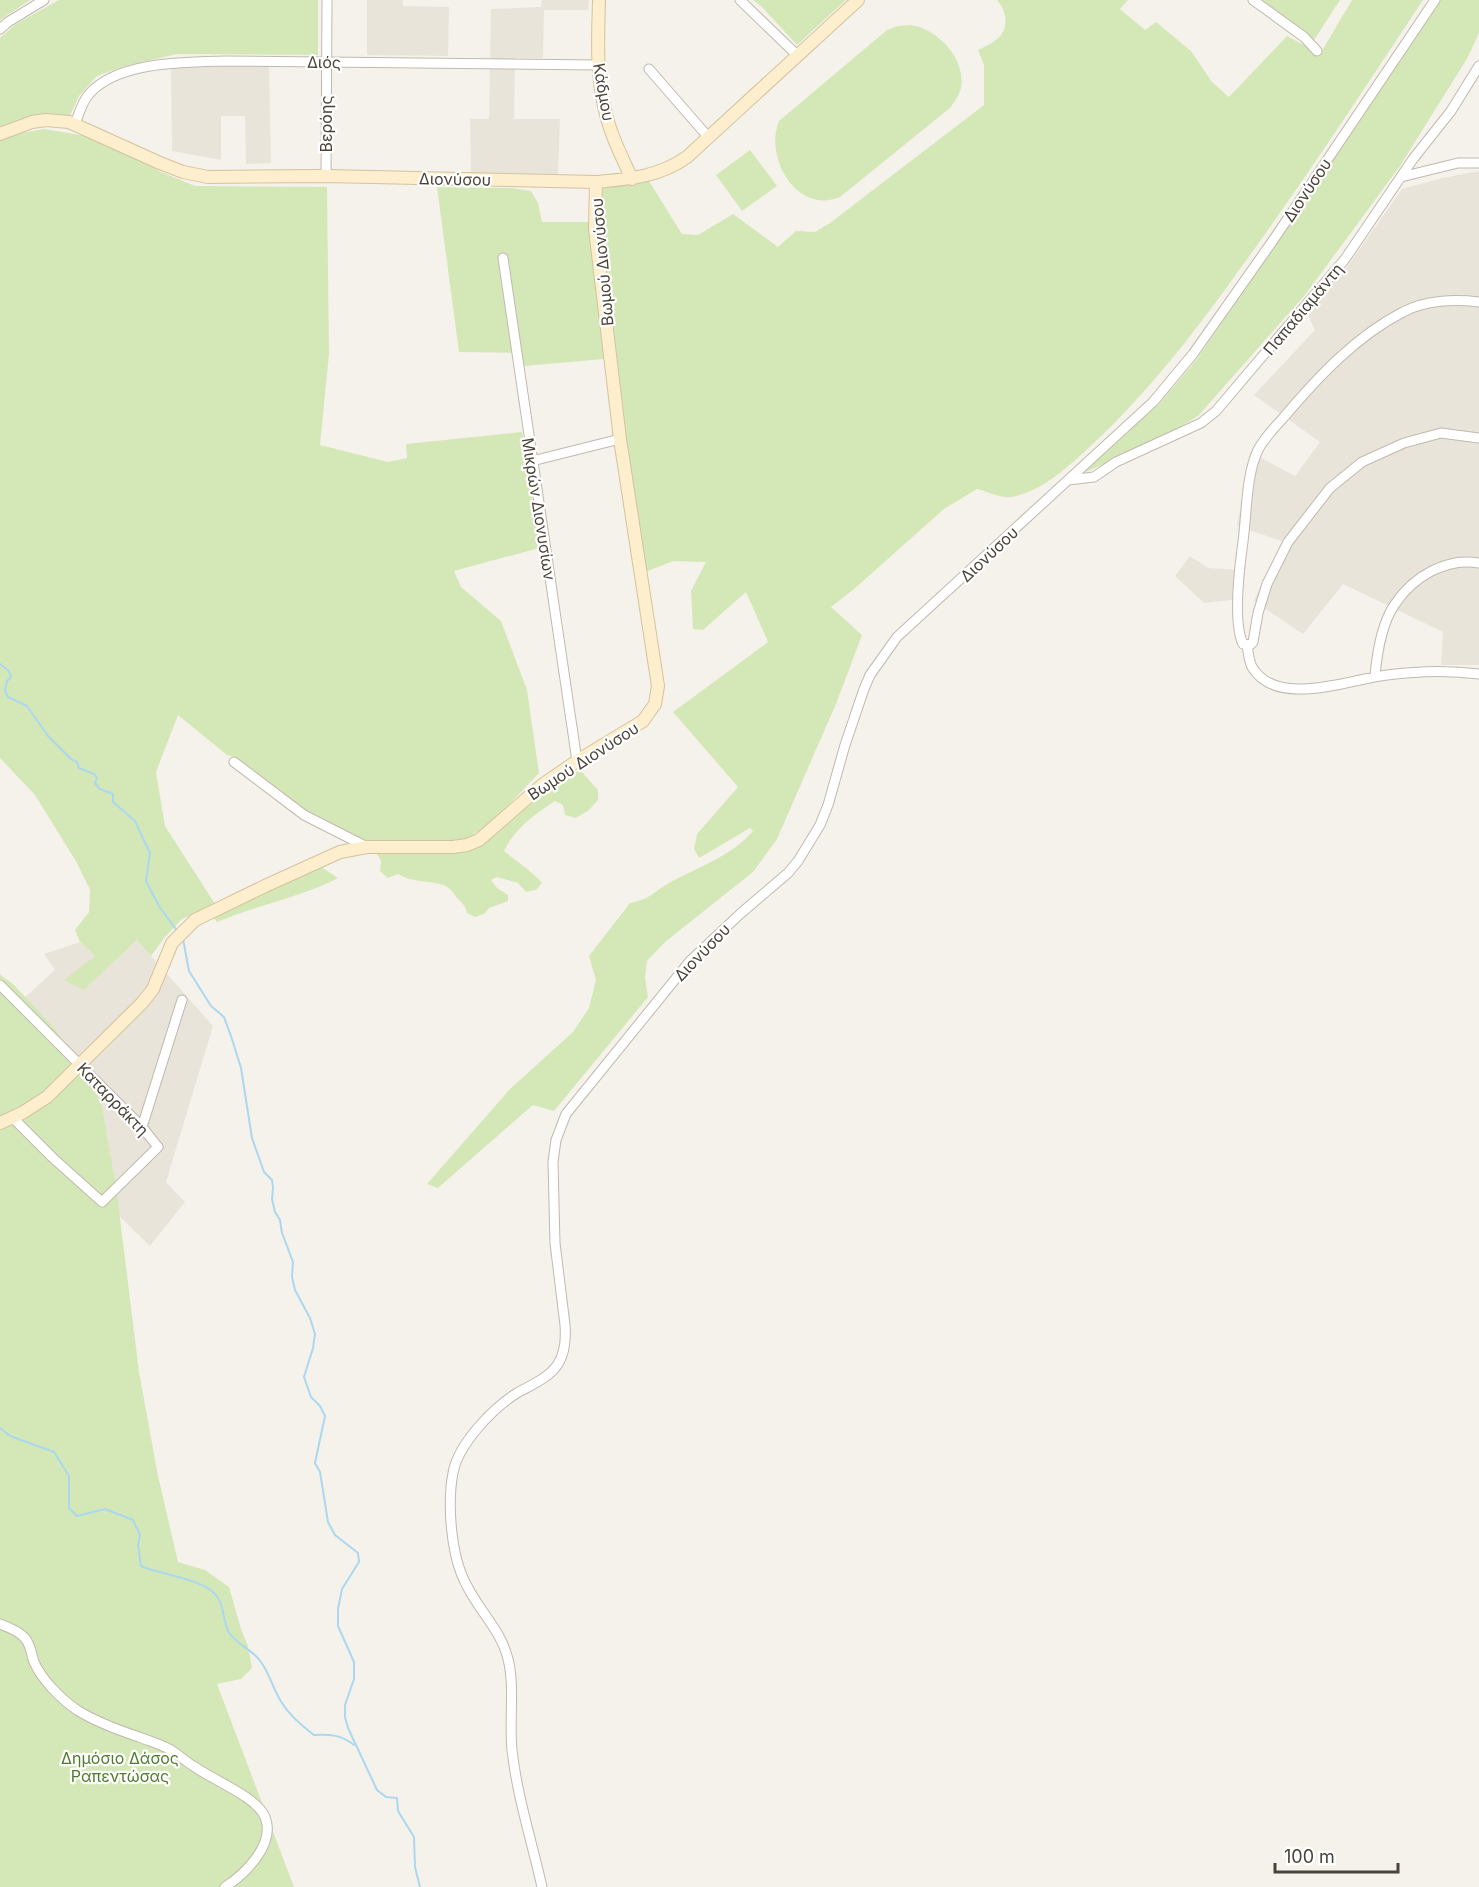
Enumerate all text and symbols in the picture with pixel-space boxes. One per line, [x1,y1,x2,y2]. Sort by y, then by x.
street label: Διός [307,52,341,72]
street label: Κάδμου [589,61,619,123]
street label: Βερόης [316,95,336,153]
street label: Διονύσου [1279,154,1335,226]
street label: Διονύσου [419,168,491,190]
street label: Βωμού Διονύσου [586,197,618,327]
street label: Παπαδιαμάντη [1259,259,1347,359]
street label: Μικρών Διονυσίων [518,436,560,582]
street label: Διονύσου [956,522,1022,586]
street label: Βωμού Διονύσου [524,718,642,804]
street label: Διονύσου [670,919,734,985]
street label: Καταρράκτη [73,1058,153,1140]
park label: Δημόσιο Δάσος Ραπεντώσας [61,1748,179,1786]
scale bar [1275,1836,1398,1874]
text: 100 m [1284,1846,1335,1867]

